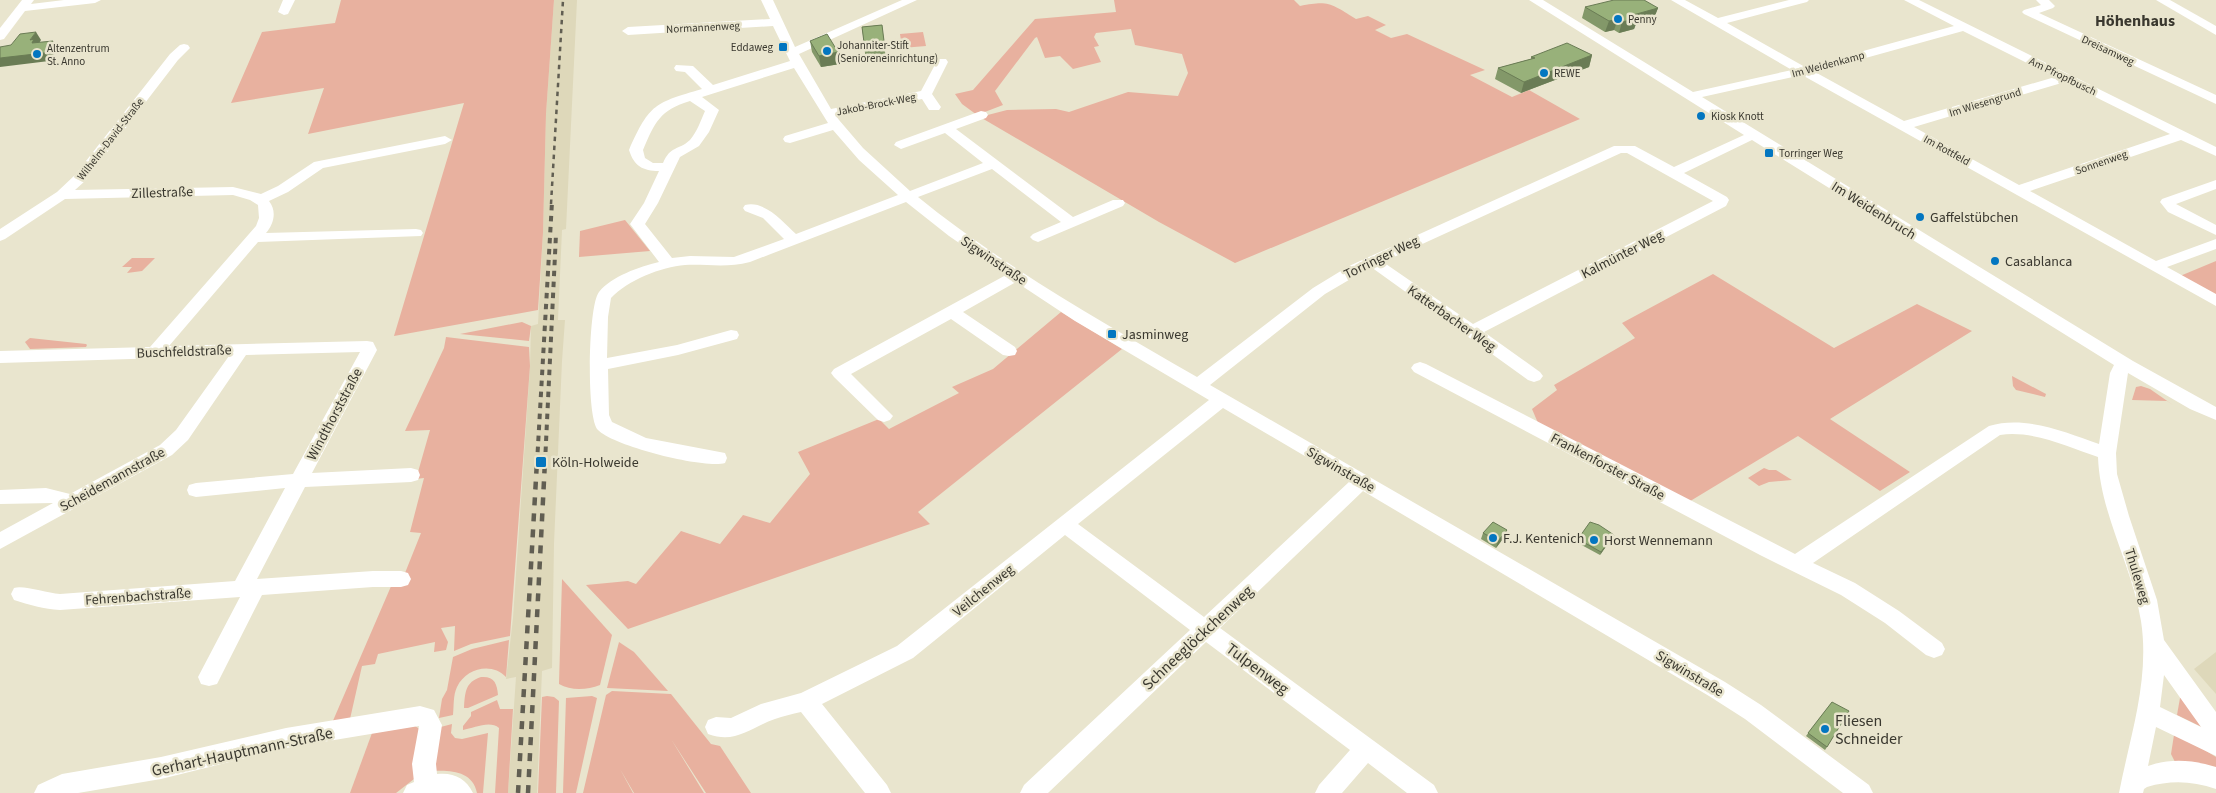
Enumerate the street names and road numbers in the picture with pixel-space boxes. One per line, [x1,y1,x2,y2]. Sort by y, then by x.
street label: Normannenweg [666,18,741,37]
street label: Dreisamweg [2079,32,2137,69]
street label: Im Weidenkamp [1790,48,1866,81]
street label: Am Pfropfbusch [2027,54,2099,99]
street label: Im Wiesengrund [1947,84,2023,121]
street label: Jakob-Brock-Weg [835,89,918,120]
street label: Wilhelm-David-Straße [73,95,148,184]
street label: Im Rottfeld [1921,132,1973,169]
street label: Sonnenweg [2073,146,2130,178]
street label: Im Weidenbruch [1827,177,1920,245]
street label: Zillestraße [131,182,193,204]
street label: Kalmünter Weg [1578,226,1667,284]
street label: Sigwinstraße [956,231,1031,290]
street label: Torringer Weg [1341,231,1422,285]
street label: Katterbacher Weg [1403,281,1500,357]
street label: Buschfeldstraße [136,340,232,364]
street label: Windthorststraße [302,365,368,464]
street label: Frankenforster Straße [1547,428,1668,505]
street label: Sigwinstraße [1303,442,1378,498]
street label: Scheidemannstraße [56,443,169,517]
street label: Thuleweg [2119,546,2155,607]
street label: Veilchenweg [949,560,1018,622]
street label: Schneeglöckchenweg [1137,580,1258,695]
street label: Fehrenbachstraße [84,583,192,611]
street label: Tulpenweg [1221,638,1293,700]
street label: Sigwinstraße [1652,646,1727,702]
street label: Gerhart-Hauptmann-Straße [150,722,335,782]

